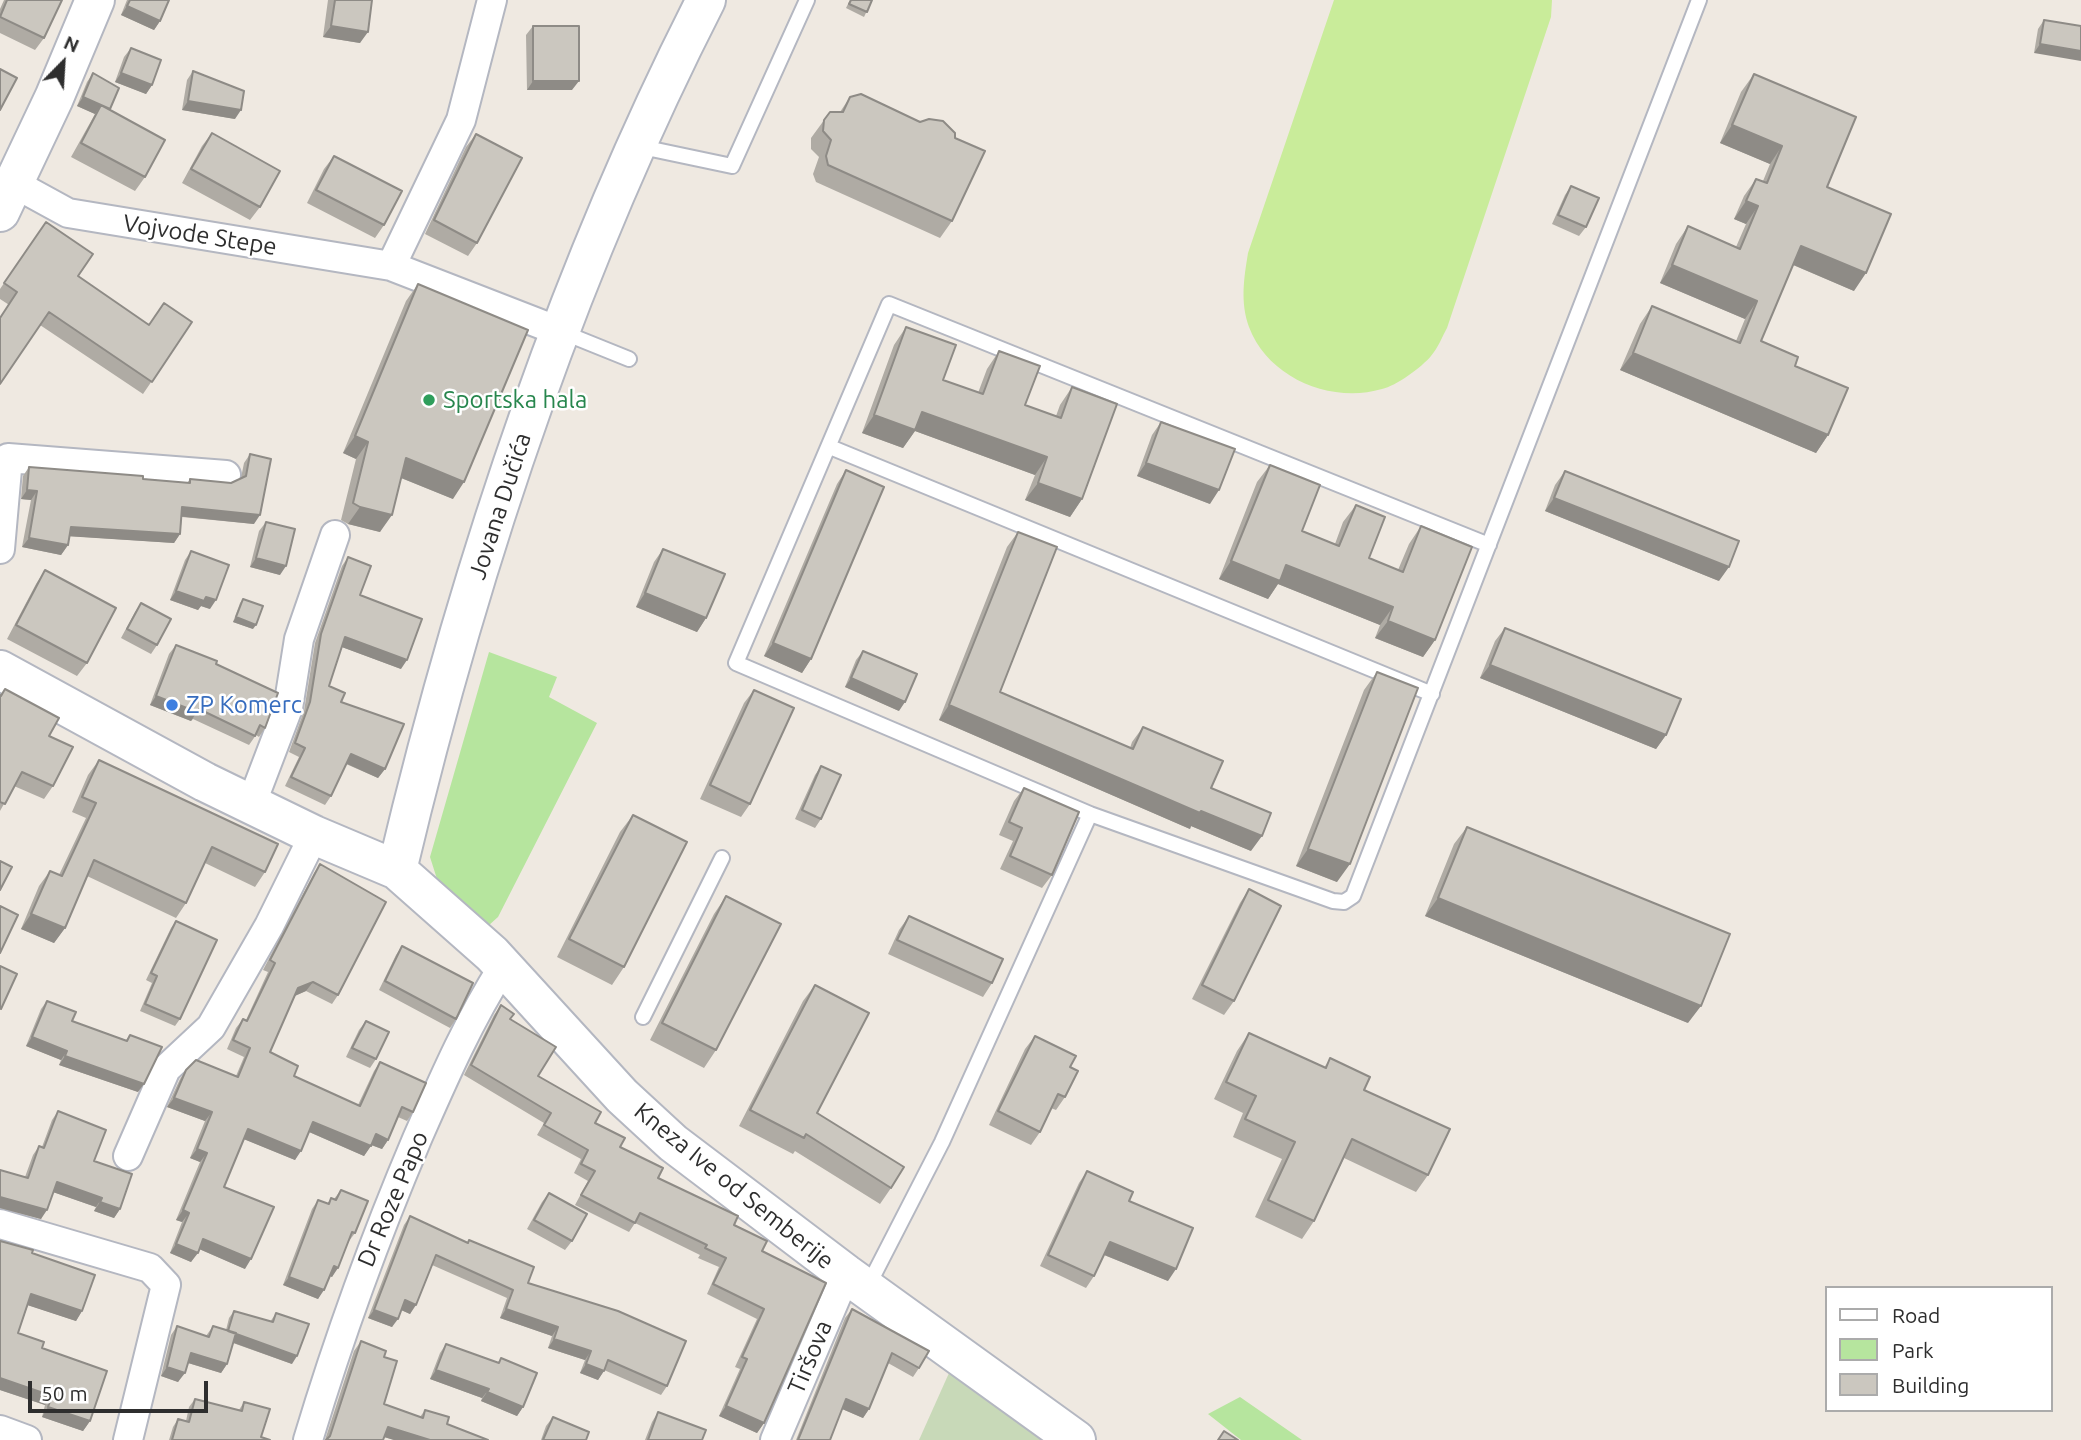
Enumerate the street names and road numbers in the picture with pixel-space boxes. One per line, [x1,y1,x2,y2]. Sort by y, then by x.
street label: Vojvode Stepe [121,209,279,261]
street label: Jovana Dučića [463,429,537,583]
street label: Kneza Ive od Semberije [628,1097,840,1275]
street label: Dr Roze Papo [352,1127,434,1271]
street label: Tiršova [782,1316,838,1398]

